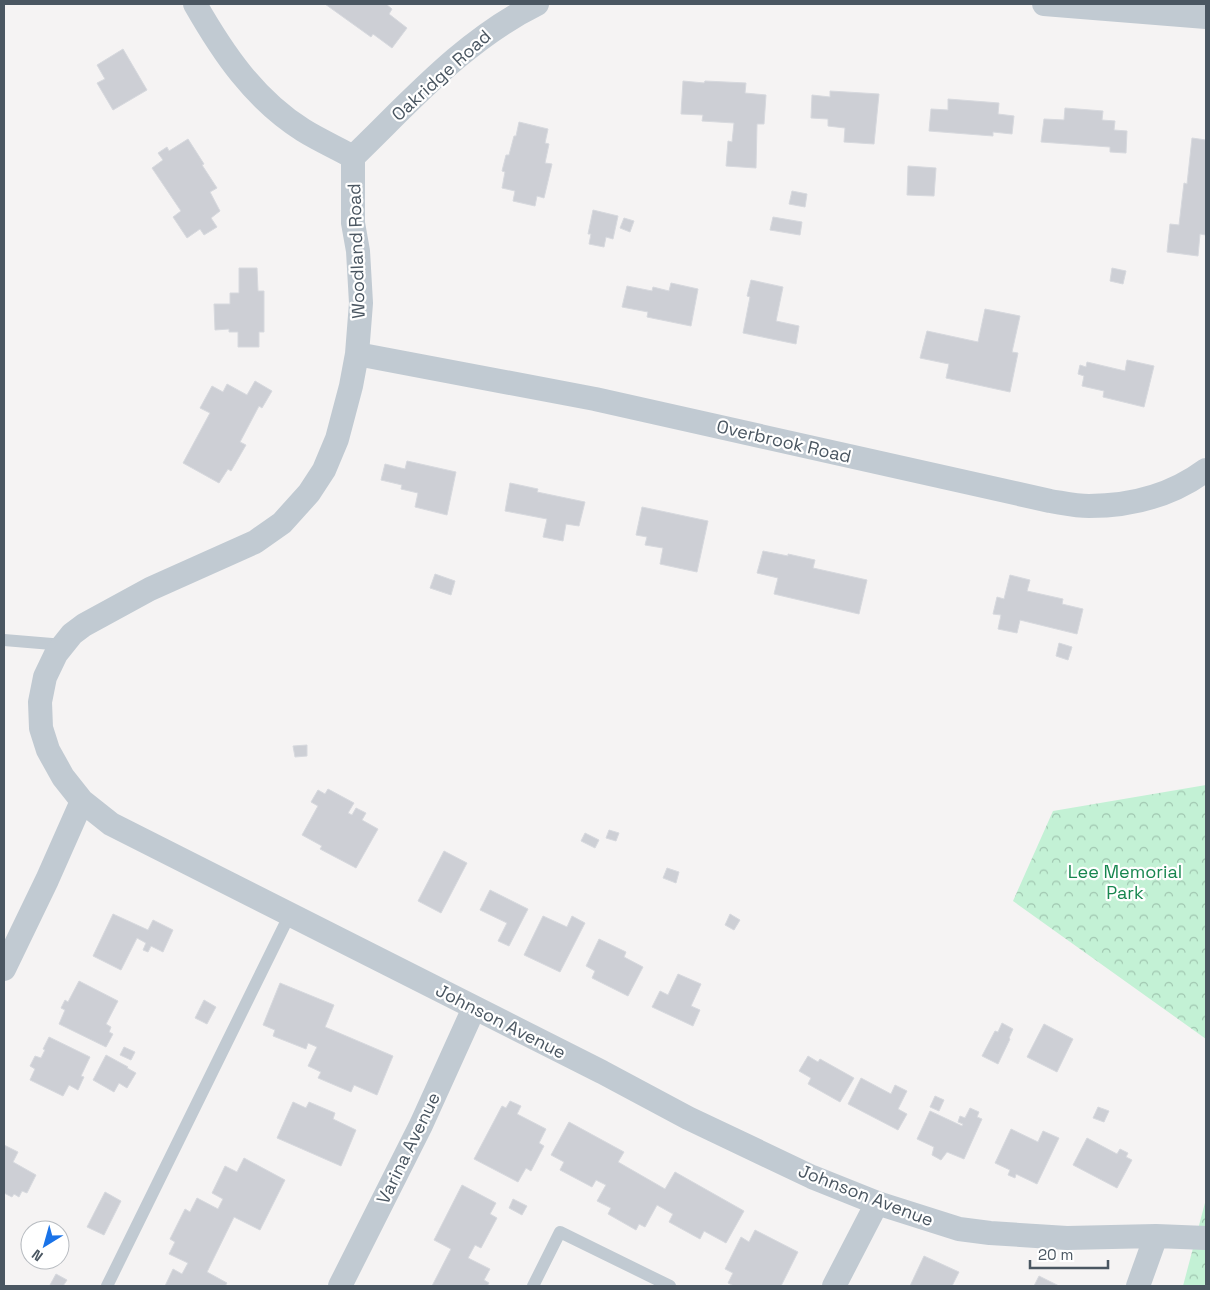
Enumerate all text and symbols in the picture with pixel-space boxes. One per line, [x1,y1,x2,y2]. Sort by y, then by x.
street label: Oakridge Road [387,24,495,126]
street label: Woodland Road [342,183,370,319]
street label: Overbrook Road [714,414,854,468]
park label: Lee Memorial Park [1068,860,1182,904]
street label: Johnson Avenue [432,978,570,1064]
street label: Varina Avenue [371,1088,445,1208]
street label: Johnson Avenue [795,1159,937,1231]
north arrow [20,1220,70,1270]
scale bar [1030,1238,1108,1270]
text: N [28,1245,46,1265]
text: 20 m [1038,1245,1073,1264]

